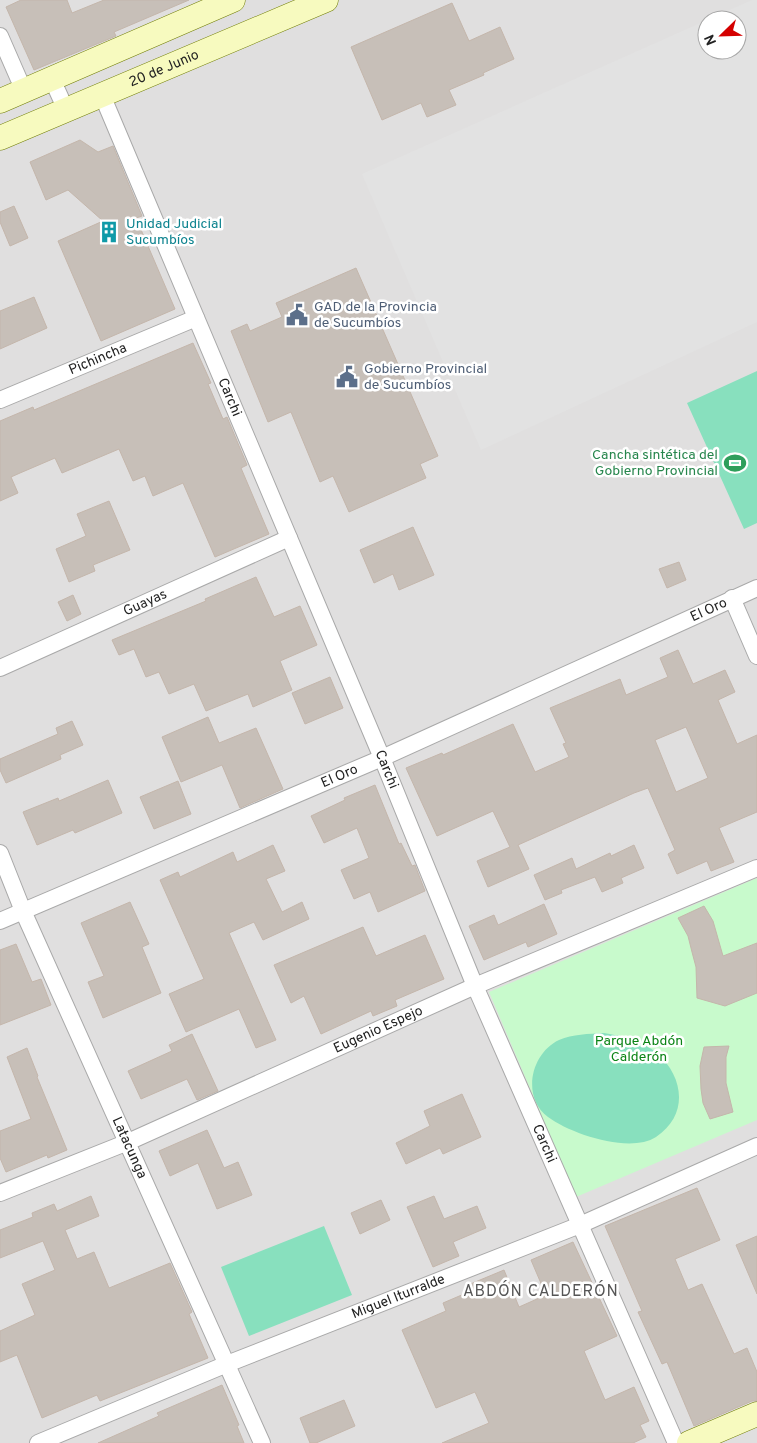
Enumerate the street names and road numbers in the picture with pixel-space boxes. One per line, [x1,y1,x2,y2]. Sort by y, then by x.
street label: 20 de Junio [126,46,202,91]
street label: Pichincha [66,339,129,379]
street label: Carchi [214,375,245,419]
street label: Guayas [121,586,169,620]
street label: El Oro [688,594,730,626]
street label: Carchi [371,748,402,791]
street label: El Oro [318,761,361,792]
street label: Eugenio Espejo [331,1002,426,1057]
street label: Latacunga [108,1114,151,1181]
street label: Carchi [528,1122,560,1165]
street label: Miguel Iturralde [349,1270,448,1323]

